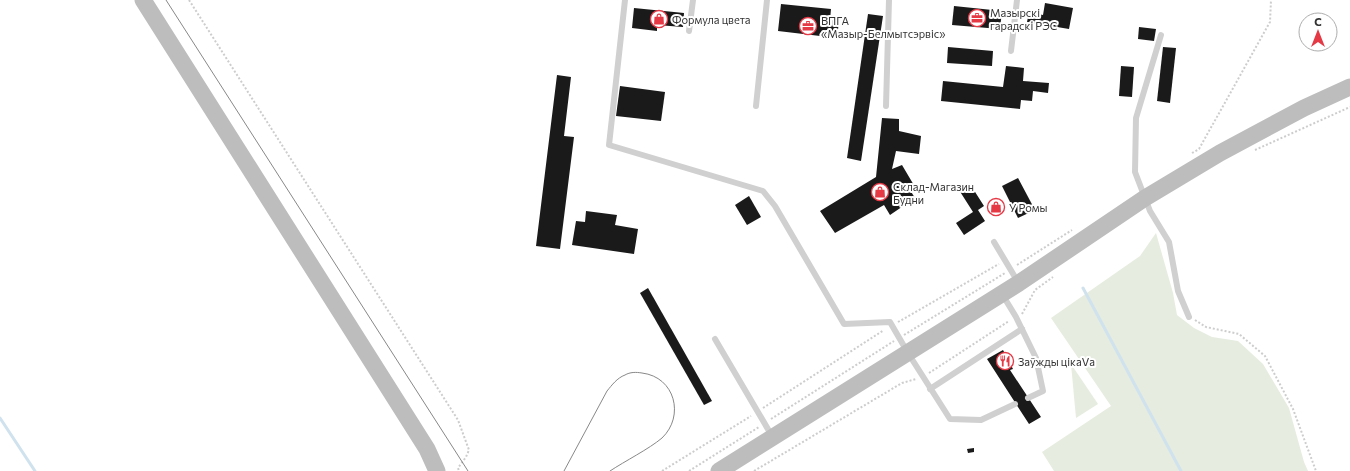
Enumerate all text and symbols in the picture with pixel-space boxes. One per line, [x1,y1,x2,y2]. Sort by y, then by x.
place label: Мазырскі гарадскі РЭС [990,6,1057,32]
office icon: Мазырскі гарадскі РЭС [967,8,987,28]
shop icon: Формула цвета [649,9,669,29]
north arrow [1298,12,1338,52]
place label: Формула цвета [672,13,751,26]
place label: ВПГА «Мазыр-Белмытсэрвіс» [821,14,945,40]
text: С [1314,15,1322,28]
office icon: ВПГА «Мазыр-Белмытсэрвіс» [798,16,818,36]
place label: Склад-Магазин Будни [893,180,974,206]
shop icon: Склад-Магазин Будни [870,182,890,202]
shop icon: У Ромы [986,197,1006,217]
place label: У Ромы [1009,201,1048,214]
restaurant icon: Заўжды цікаVа [995,351,1015,371]
place label: Заўжды цікаVа [1018,355,1095,368]

